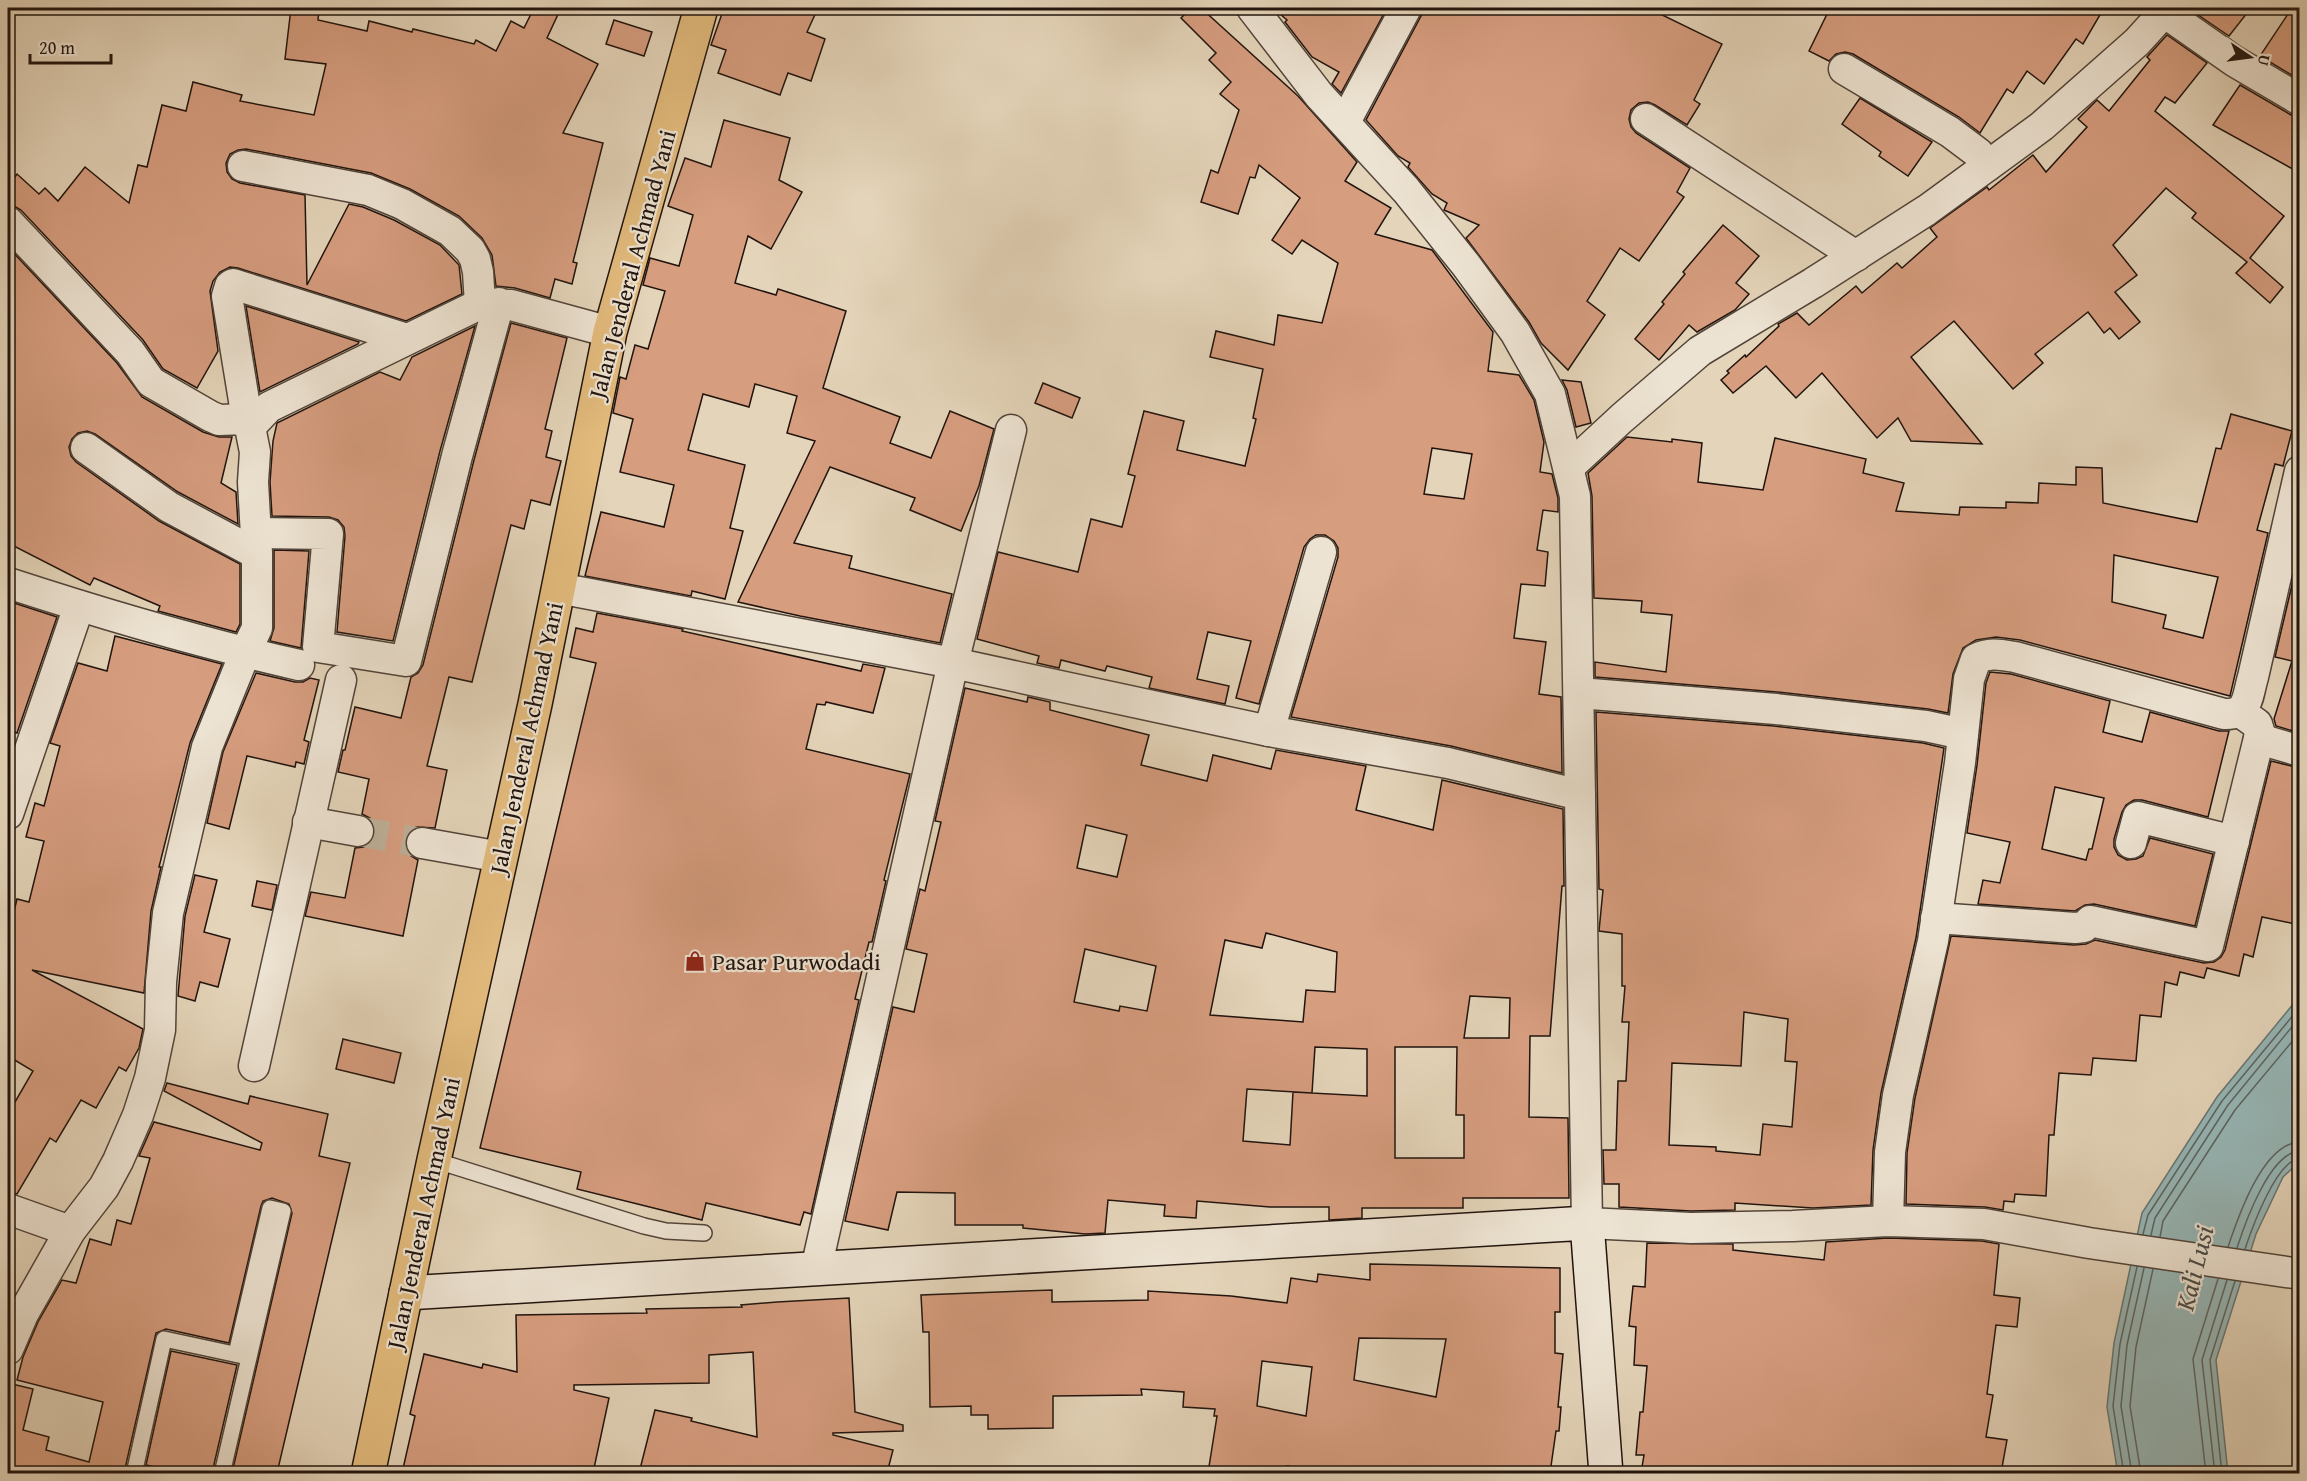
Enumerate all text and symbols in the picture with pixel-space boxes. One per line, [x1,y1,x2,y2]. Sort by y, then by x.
scale bar [30,27,111,65]
north arrow [2220,27,2280,87]
text: 20 m [39,34,75,61]
text: U [2252,52,2278,69]
street label: Jalan Jenderal Achmad Yani [578,125,685,405]
street label: Jalan Jenderal Achmad Yani [479,599,572,880]
place label: Pasar Purwodadi [712,944,881,979]
shop icon: Pasar Purwodadi [683,949,707,973]
street label: Jalan Jenderal Achmad Yani [376,1074,469,1355]
water label: Kali Lusi [2164,1221,2223,1315]

